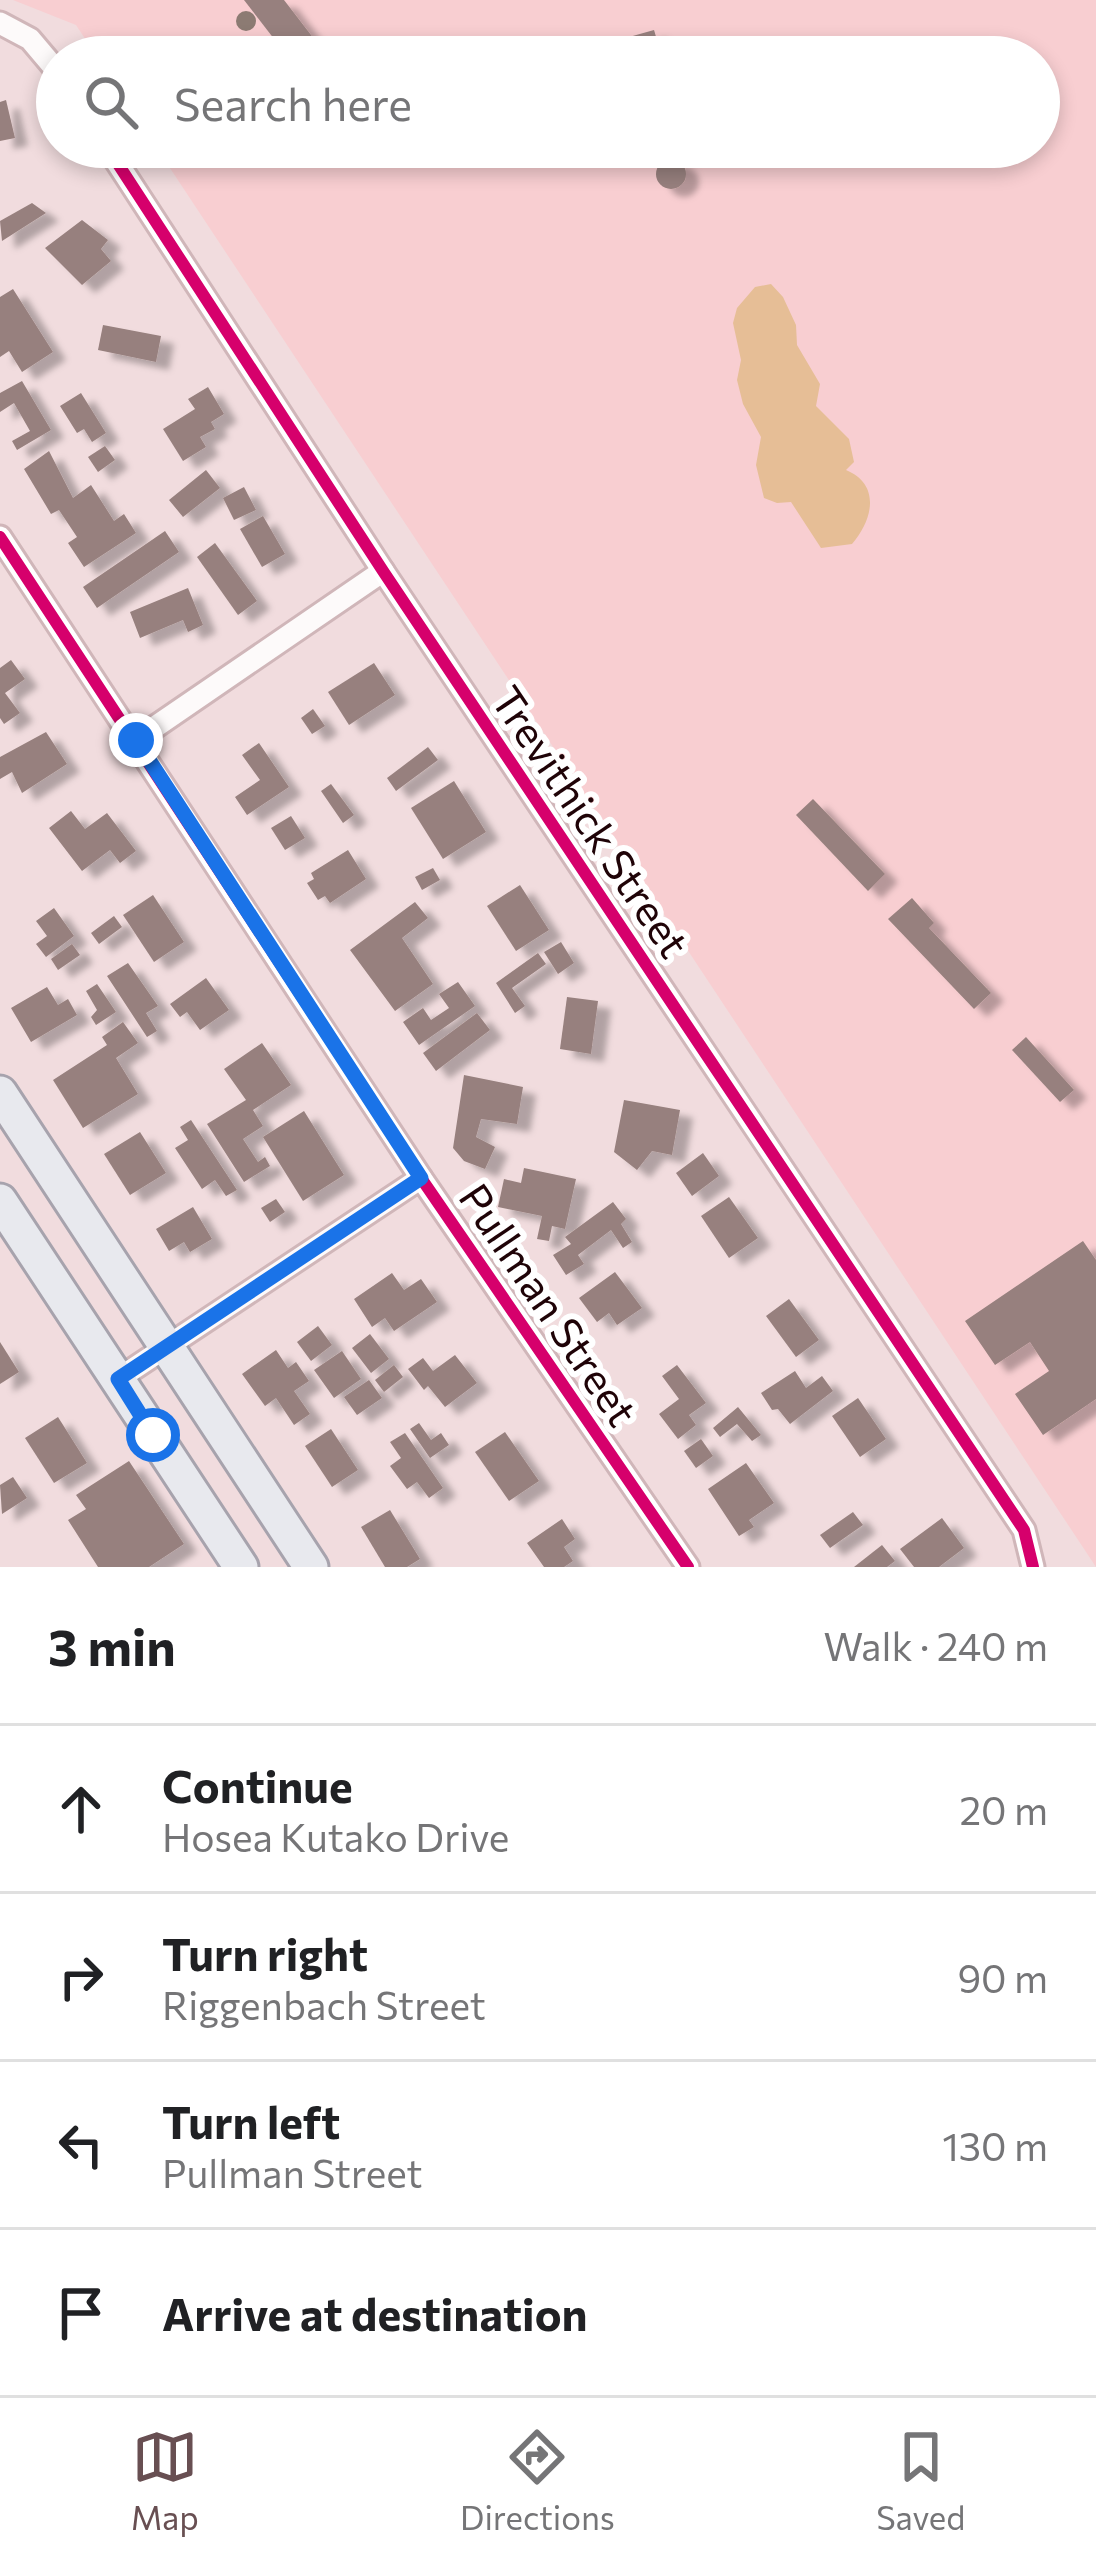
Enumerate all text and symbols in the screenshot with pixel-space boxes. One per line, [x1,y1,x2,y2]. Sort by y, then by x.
search box [36,36,1060,168]
icon: search [78,69,144,135]
text: Search here [174,75,412,130]
street label: Trevithick Street [482,675,702,966]
route end [109,713,163,767]
street label: Pullman Street [450,1173,650,1435]
route start [126,1408,180,1462]
text: 3 min [48,1614,176,1677]
text: Walk · 240 m [823,1621,1048,1669]
text: Continue [162,1757,353,1812]
icon: ahead [48,1776,114,1842]
text: 20 m [960,1785,1048,1833]
text: Hosea Kutako Drive [162,1812,509,1860]
text: Turn right [162,1925,368,1980]
icon: right [48,1944,114,2010]
text: 90 m [957,1953,1048,2001]
text: Riggenbach Street [162,1980,486,2028]
text: Turn left [162,2093,340,2148]
icon: left [48,2112,114,2178]
text: 130 m [942,2121,1048,2169]
text: Pullman Street [162,2148,423,2196]
icon: arrive [48,2280,114,2346]
text: Arrive at destination [162,2285,588,2340]
tab: Map [131,2424,199,2537]
tab: Directions [460,2424,615,2537]
tab: Saved [876,2424,965,2537]

